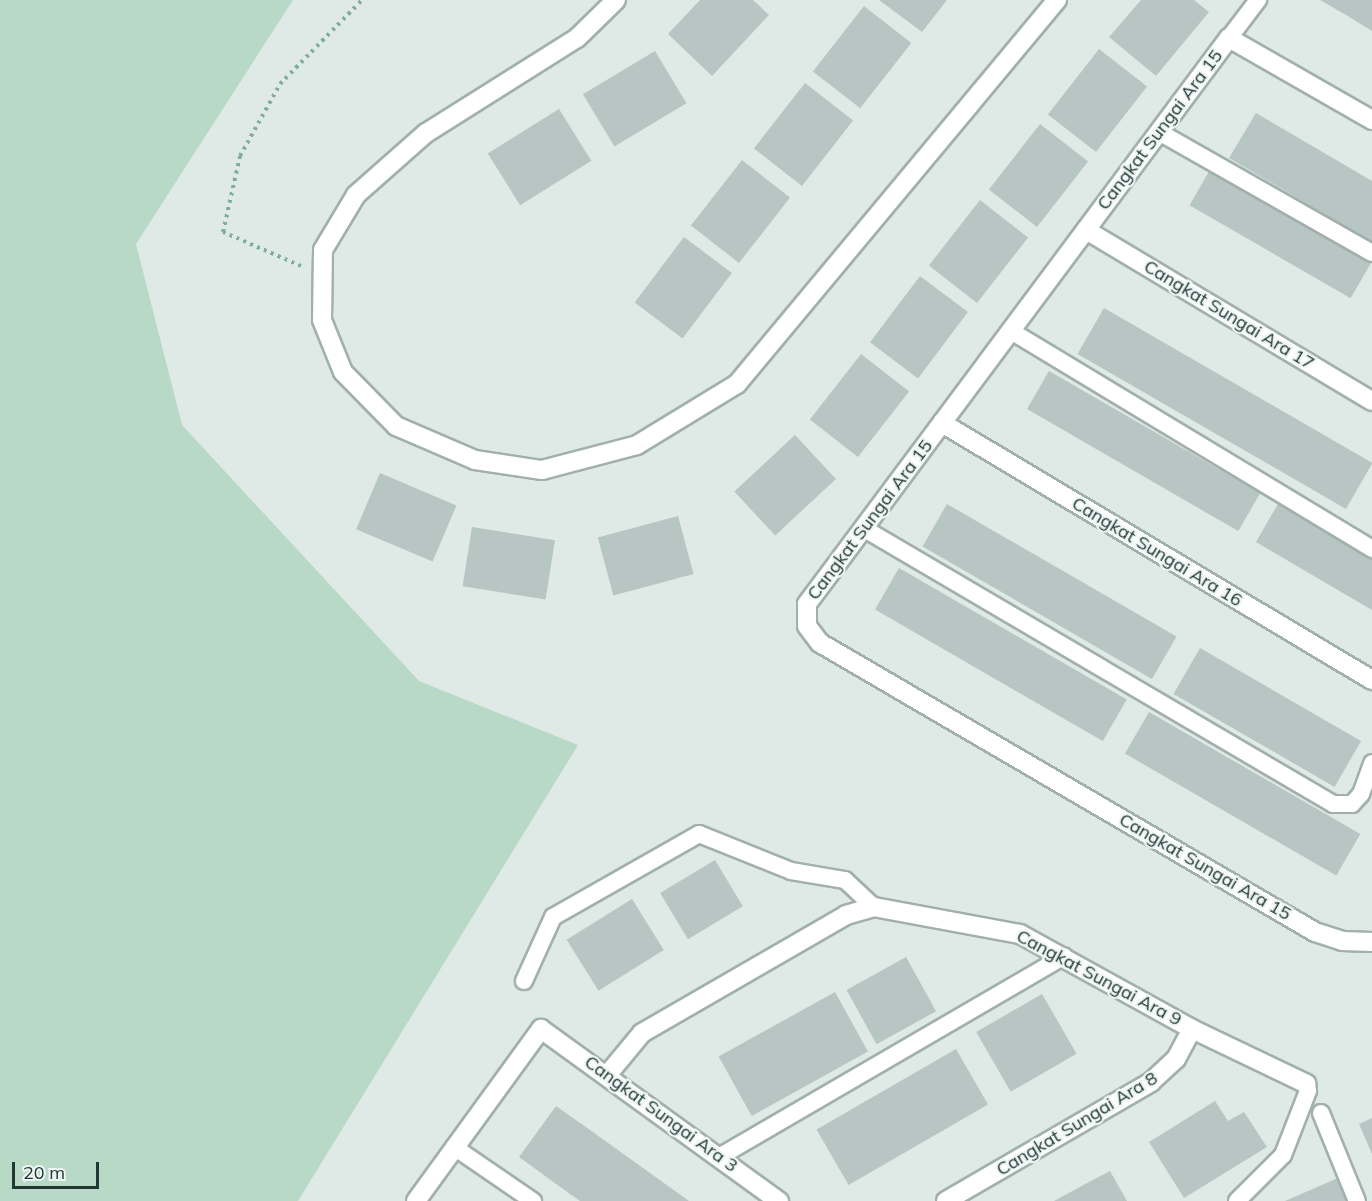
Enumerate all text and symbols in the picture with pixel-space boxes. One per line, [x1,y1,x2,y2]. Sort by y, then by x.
street label: Cangkat Sungai Ara 15 [1093,46,1227,214]
street label: Cangkat Sungai Ara 17 [1140,256,1318,374]
street label: Cangkat Sungai Ara 15 [803,436,937,604]
street label: Cangkat Sungai Ara 16 [1068,493,1246,611]
street label: Cangkat Sungai Ara 15 [1115,809,1295,925]
street label: Cangkat Sungai Ara 9 [1013,925,1185,1031]
street label: Cangkat Sungai Ara 3 [580,1051,742,1177]
street label: Cangkat Sungai Ara 8 [993,1067,1161,1181]
scale bar [15,1150,102,1188]
text: 20 m [23,1161,65,1184]

